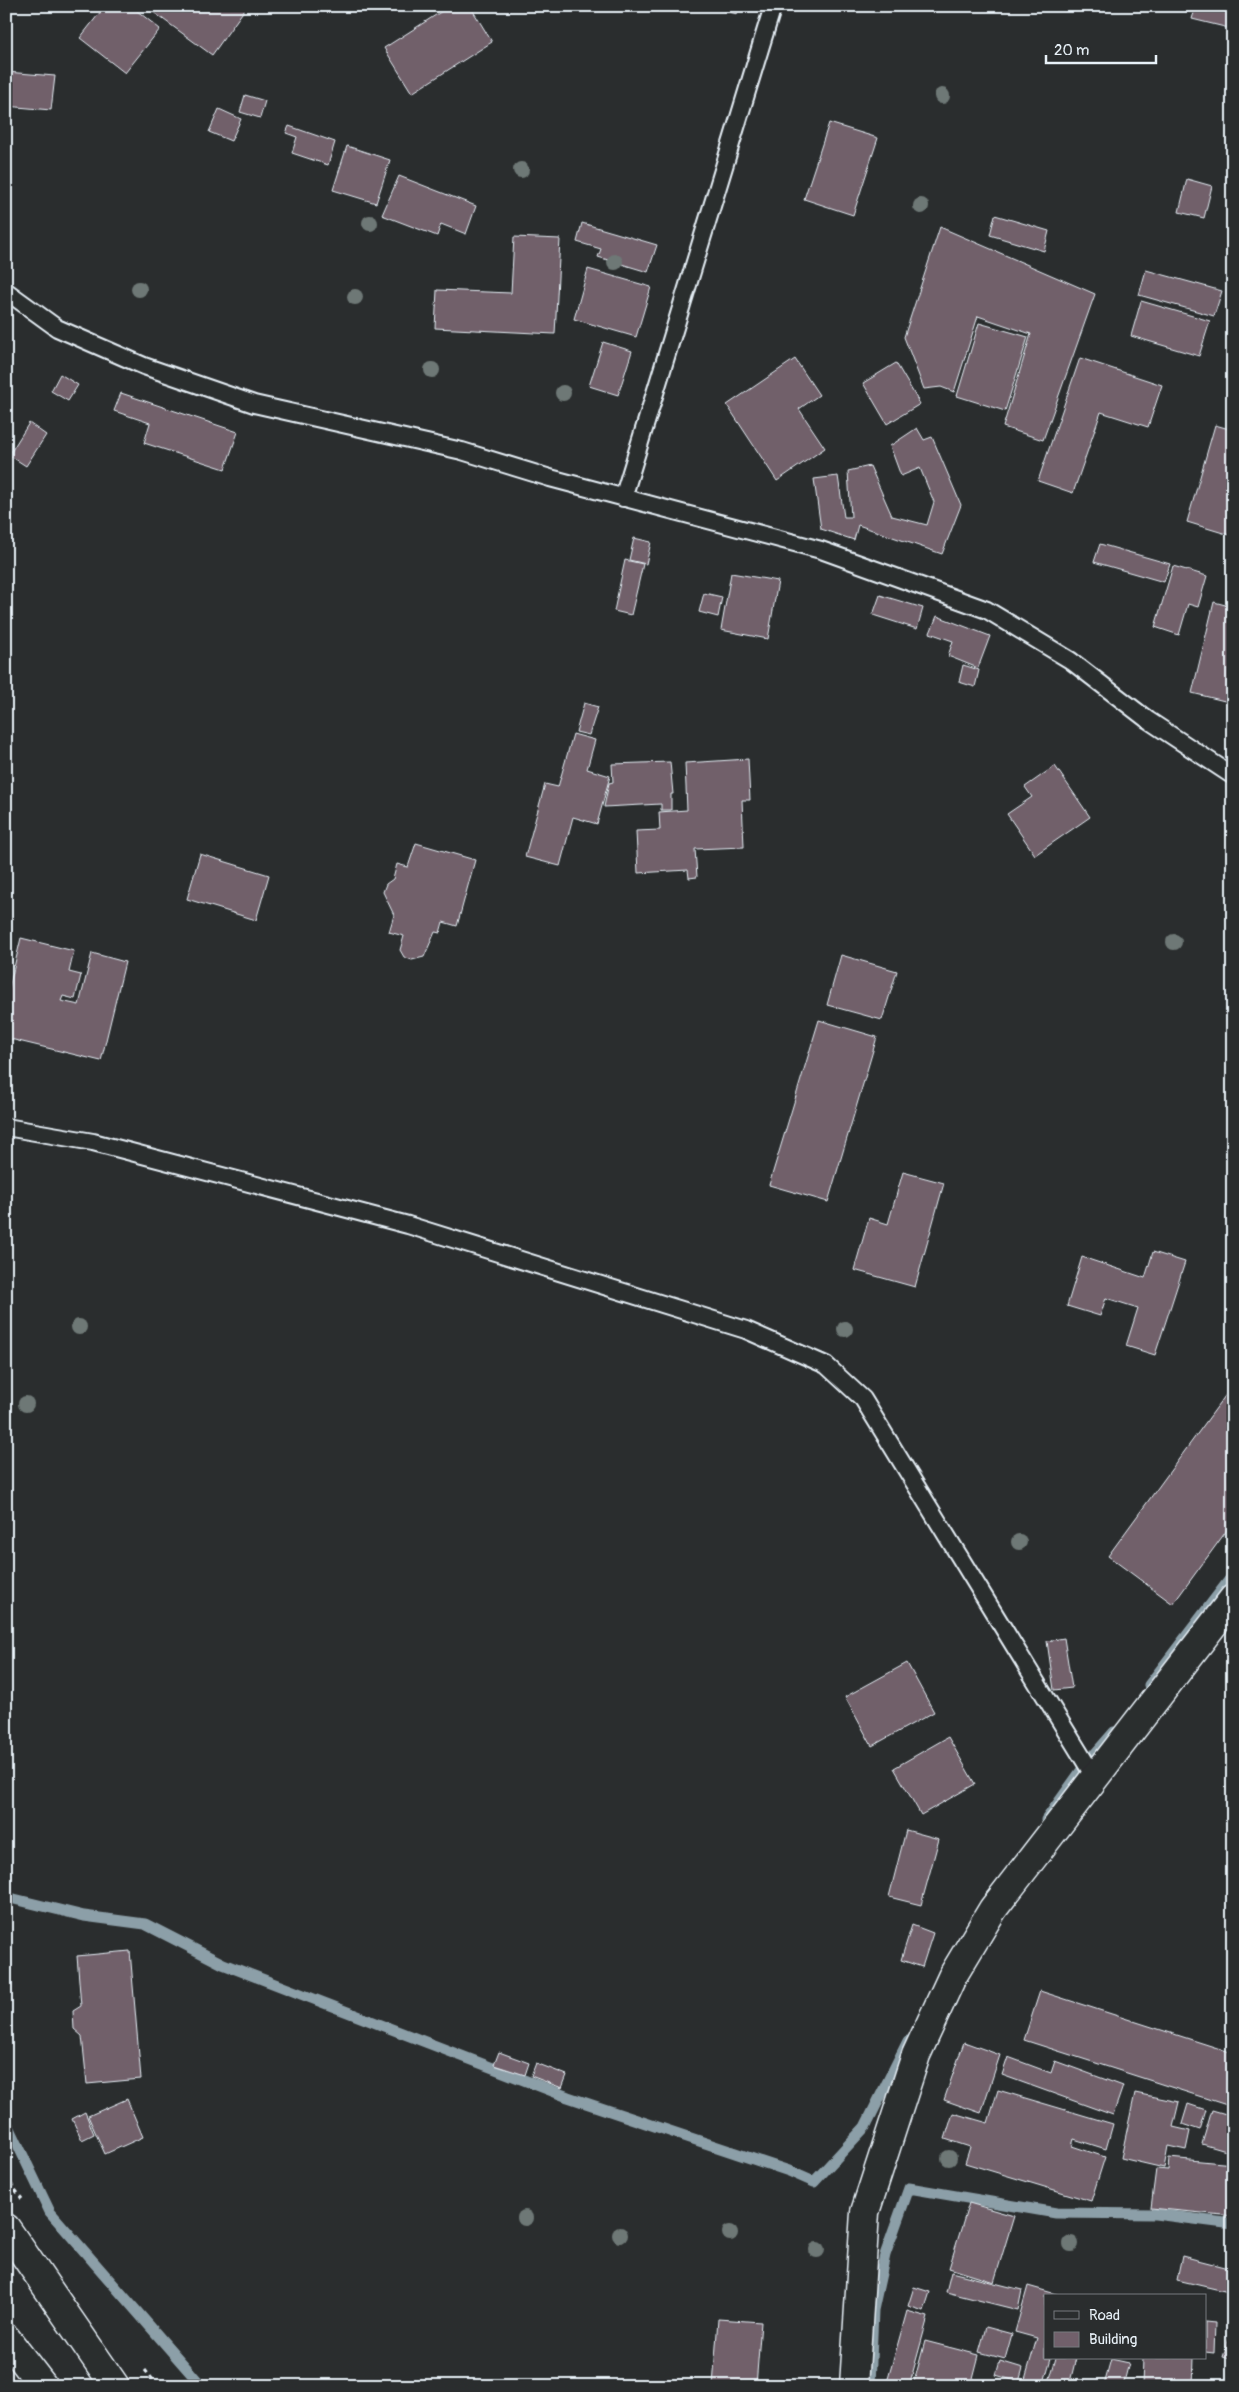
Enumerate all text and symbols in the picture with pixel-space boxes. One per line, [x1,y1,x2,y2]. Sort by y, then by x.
scale bar [1046,32,1156,64]
text: 20 m [1054,41,1089,60]
legend [1044,2294,1206,2360]
text: Road [1089,2306,1120,2325]
text: Building [1089,2330,1137,2349]

